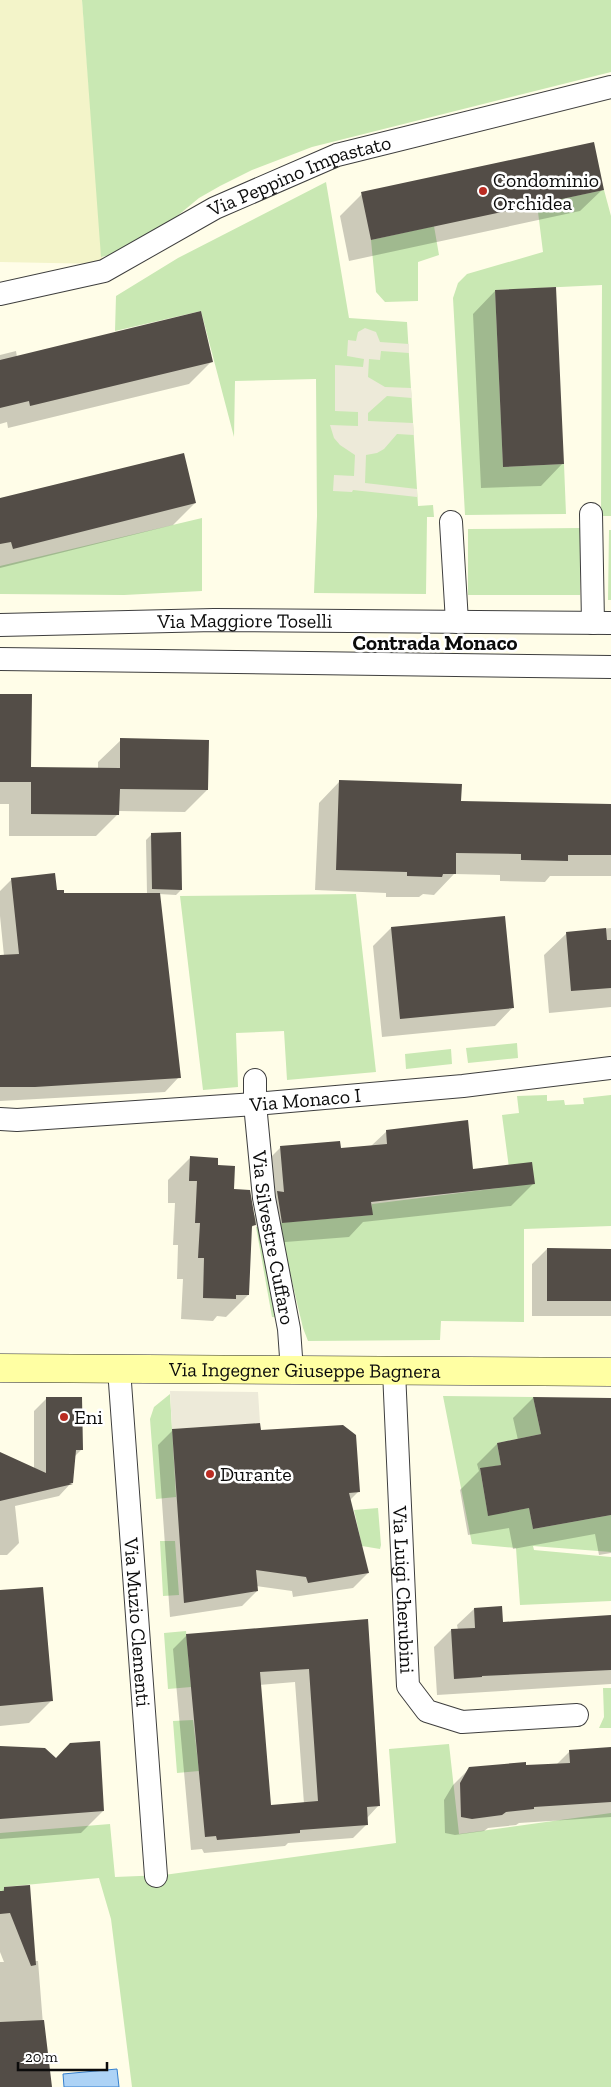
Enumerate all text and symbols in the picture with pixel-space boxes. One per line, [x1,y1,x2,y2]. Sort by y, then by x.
street label: Via Peppino Impastato [203,130,393,222]
place label: Condominio Orchidea [493,168,599,215]
marker: Condominio Orchidea [477,185,489,197]
street label: Via Maggiore Toselli [156,608,333,633]
district label: Contrada Monaco [352,630,518,655]
street label: Via Monaco I [248,1083,362,1117]
street label: Via Silvestre Cuffaro [247,1148,300,1327]
street label: Via Ingegner Giuseppe Bagnera [168,1357,441,1383]
place label: Eni [74,1405,103,1429]
marker: Eni [58,1411,70,1423]
place label: Durante [220,1462,292,1486]
marker: Durante [204,1468,216,1480]
street label: Via Luigi Cherubini [388,1505,419,1674]
street label: Via Muzio Clementi [119,1536,156,1708]
scale bar [18,2040,106,2072]
text: 20 m [25,2048,58,2066]

